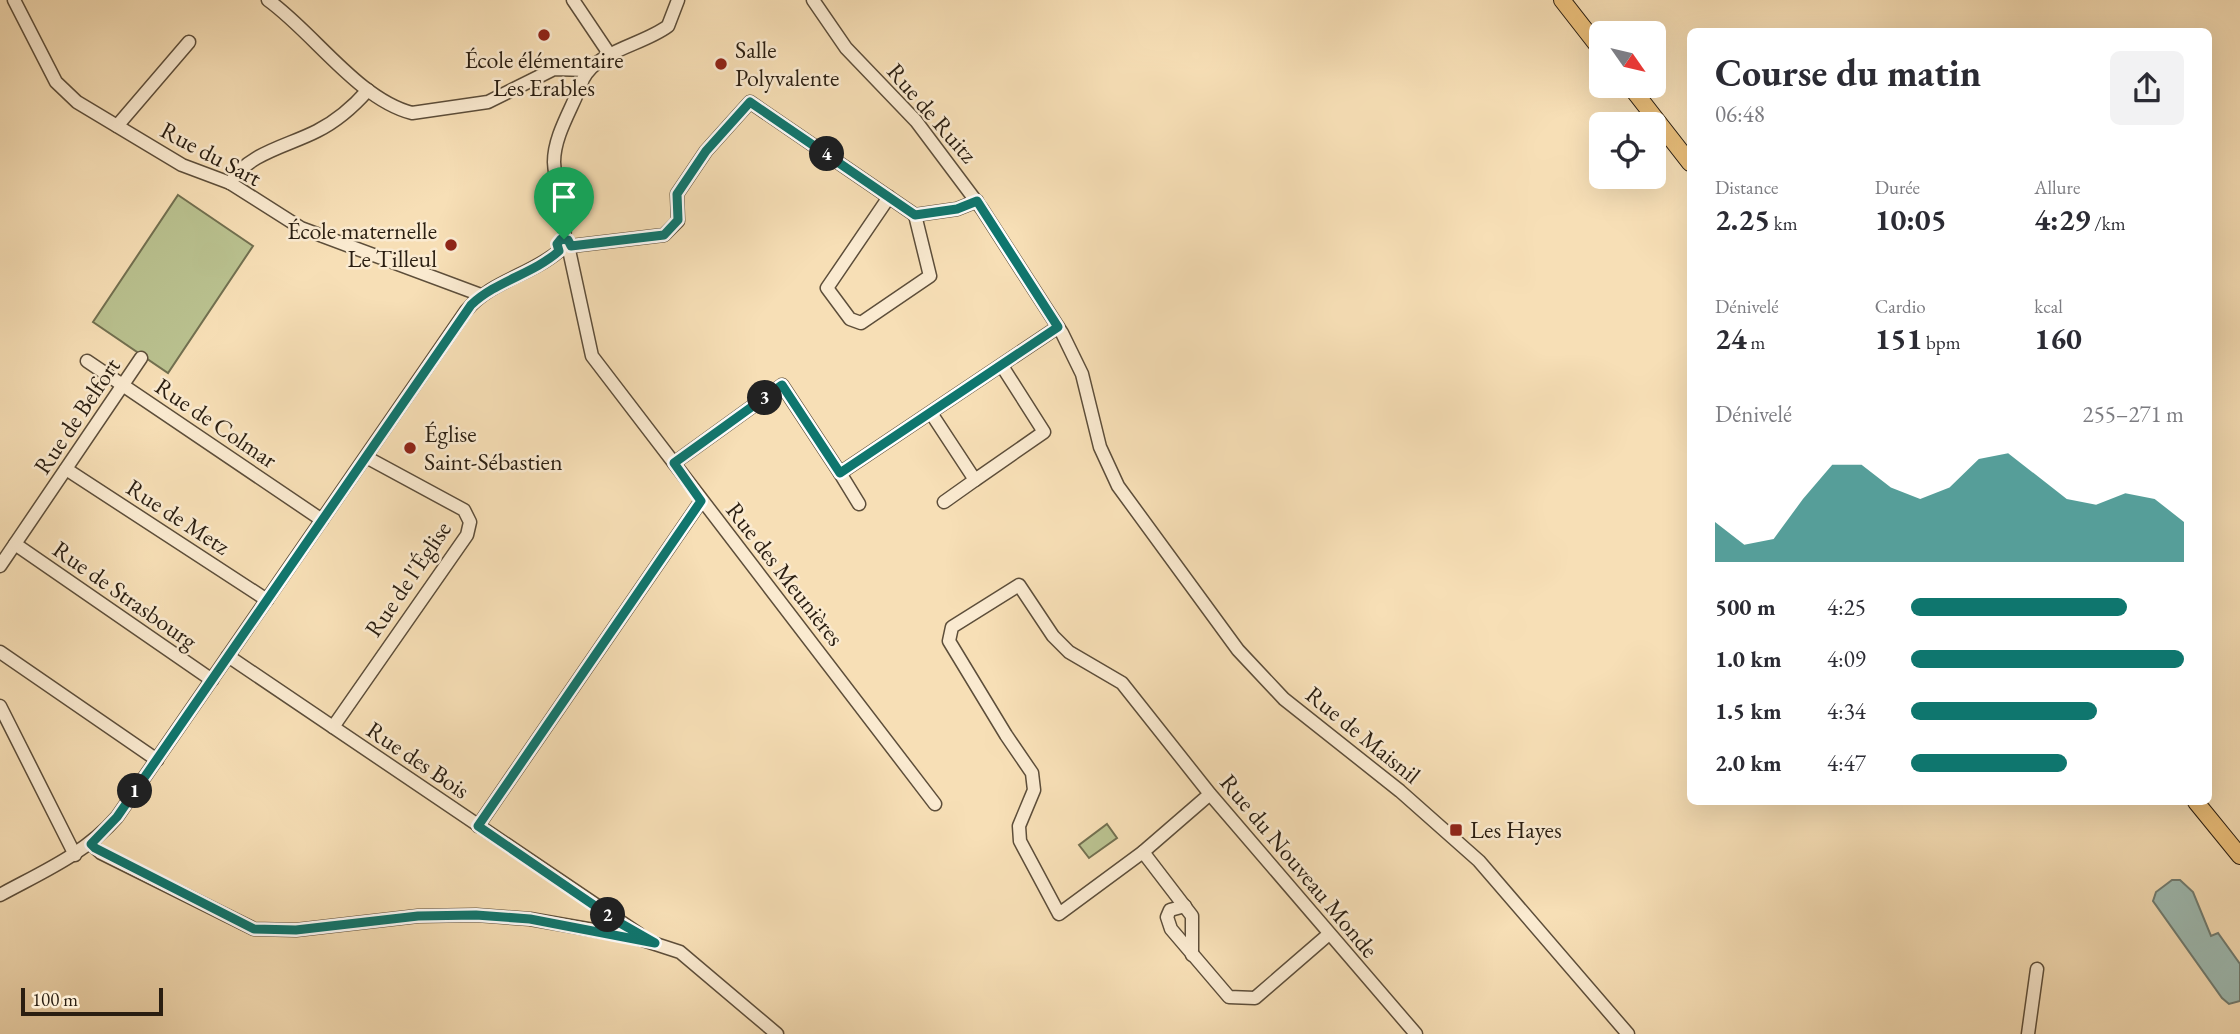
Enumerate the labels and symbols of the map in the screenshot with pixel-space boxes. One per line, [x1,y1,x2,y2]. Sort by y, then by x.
north arrow [1589,21,1666,98]
marker: École élémentaire Les Erables [536,27,552,43]
place label: Salle Polyvalente [735,34,839,93]
place label: École élémentaire Les Erables [464,44,624,103]
marker: Salle Polyvalente [713,56,729,72]
street label: Rue de Ruitz [881,56,984,169]
street label: Rue du Sart [155,114,267,193]
pin: 4 [810,136,844,172]
pin [534,167,594,239]
place label: École maternelle Le Tilleul [287,215,437,274]
marker: École maternelle Le Tilleul [443,237,459,253]
street label: Rue de Belfort [26,351,127,480]
street label: Rue de Colmar [149,370,283,475]
pin: 3 [748,380,782,416]
place label: Église Saint-Sébastien [424,418,563,477]
marker: Église Saint-Sébastien [402,440,418,456]
street label: Rue de Metz [121,472,236,562]
street label: Rue des Meunières [720,496,851,652]
street label: Rue de l'Église [357,515,458,643]
street label: Rue de Strasbourg [47,533,204,656]
street label: Rue de Maisnil [1300,679,1427,791]
street label: Rue des Bois [361,714,476,805]
street label: Rue du Nouveau Monde [1213,767,1385,964]
pin: 1 [118,774,152,808]
place label: Les Hayes [1470,814,1562,845]
marker: Les Hayes [1448,822,1464,838]
pin: 2 [590,898,626,932]
scale bar [21,985,163,1017]

